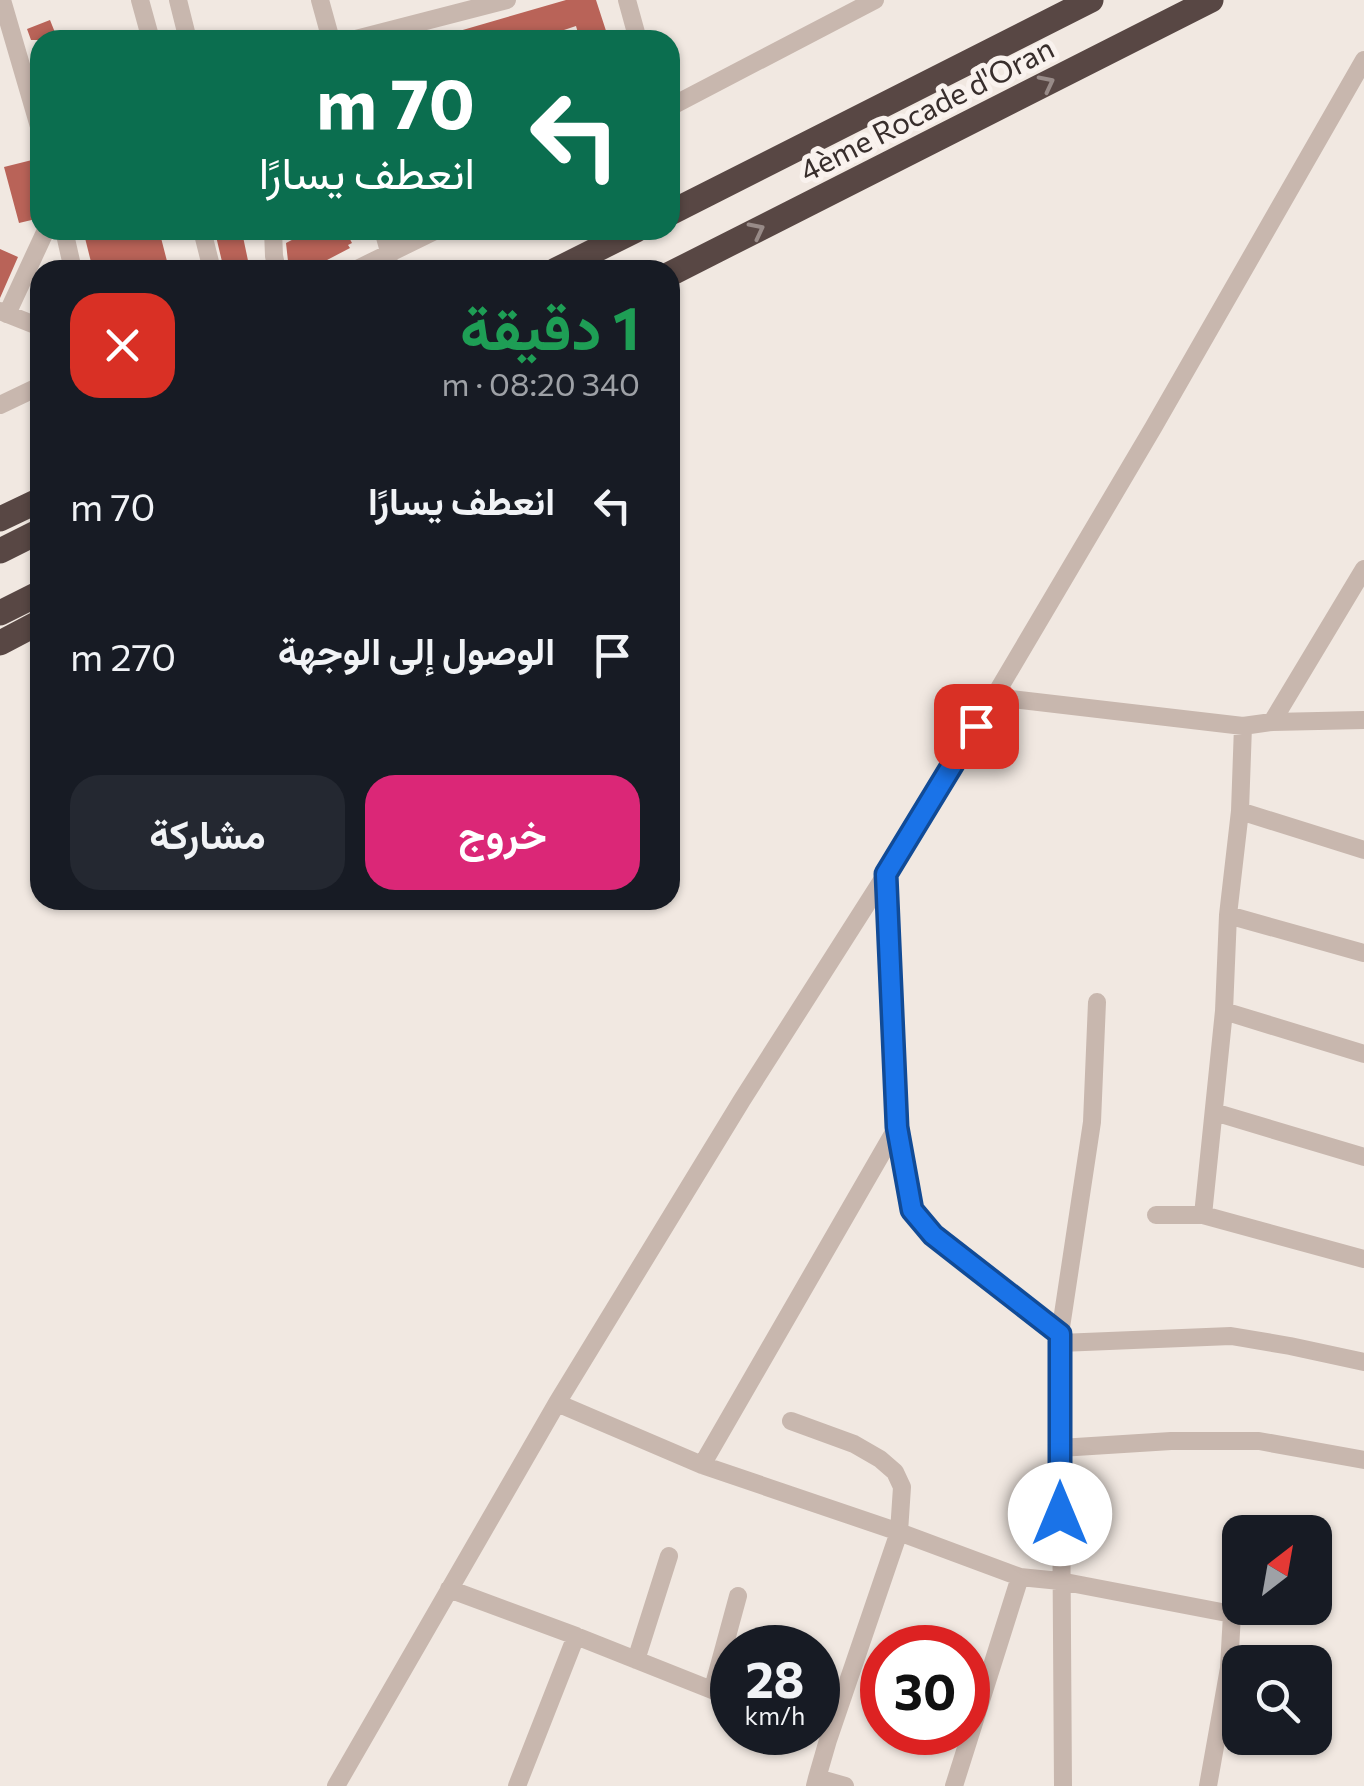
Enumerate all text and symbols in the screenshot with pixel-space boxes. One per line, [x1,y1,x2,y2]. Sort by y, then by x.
street label: 4ème Rocade d'Oran [793,28,1059,188]
text: 70 m [316,58,475,143]
icon: left [510,70,640,200]
one-way arrow [1037,76,1055,95]
text: انعطف يسارًا [259,143,475,198]
one-way arrow [747,222,765,242]
text: 1 دقيقة [460,289,640,362]
button: close [70,293,175,398]
text: 340 m · 08:20 [441,363,640,403]
text: انعطف يسارًا [368,476,555,523]
icon: left [585,478,640,533]
text: 70 m [70,482,155,529]
text: الوصول إلى الوجهة [278,626,555,673]
icon: arrive [585,628,640,683]
text: 270 m [70,632,176,679]
pin [934,684,1019,769]
icon: arrive [949,699,1004,754]
button: مشاركة [70,775,345,890]
button: خروج [365,775,640,890]
position arrow [1008,1462,1112,1566]
north arrow [1222,1515,1332,1625]
map controls [1222,1515,1332,1755]
speed limit sign: 30 [860,1625,990,1755]
button: search [1222,1645,1332,1755]
text: 28 [745,1647,805,1708]
text: km/h [745,1700,805,1730]

